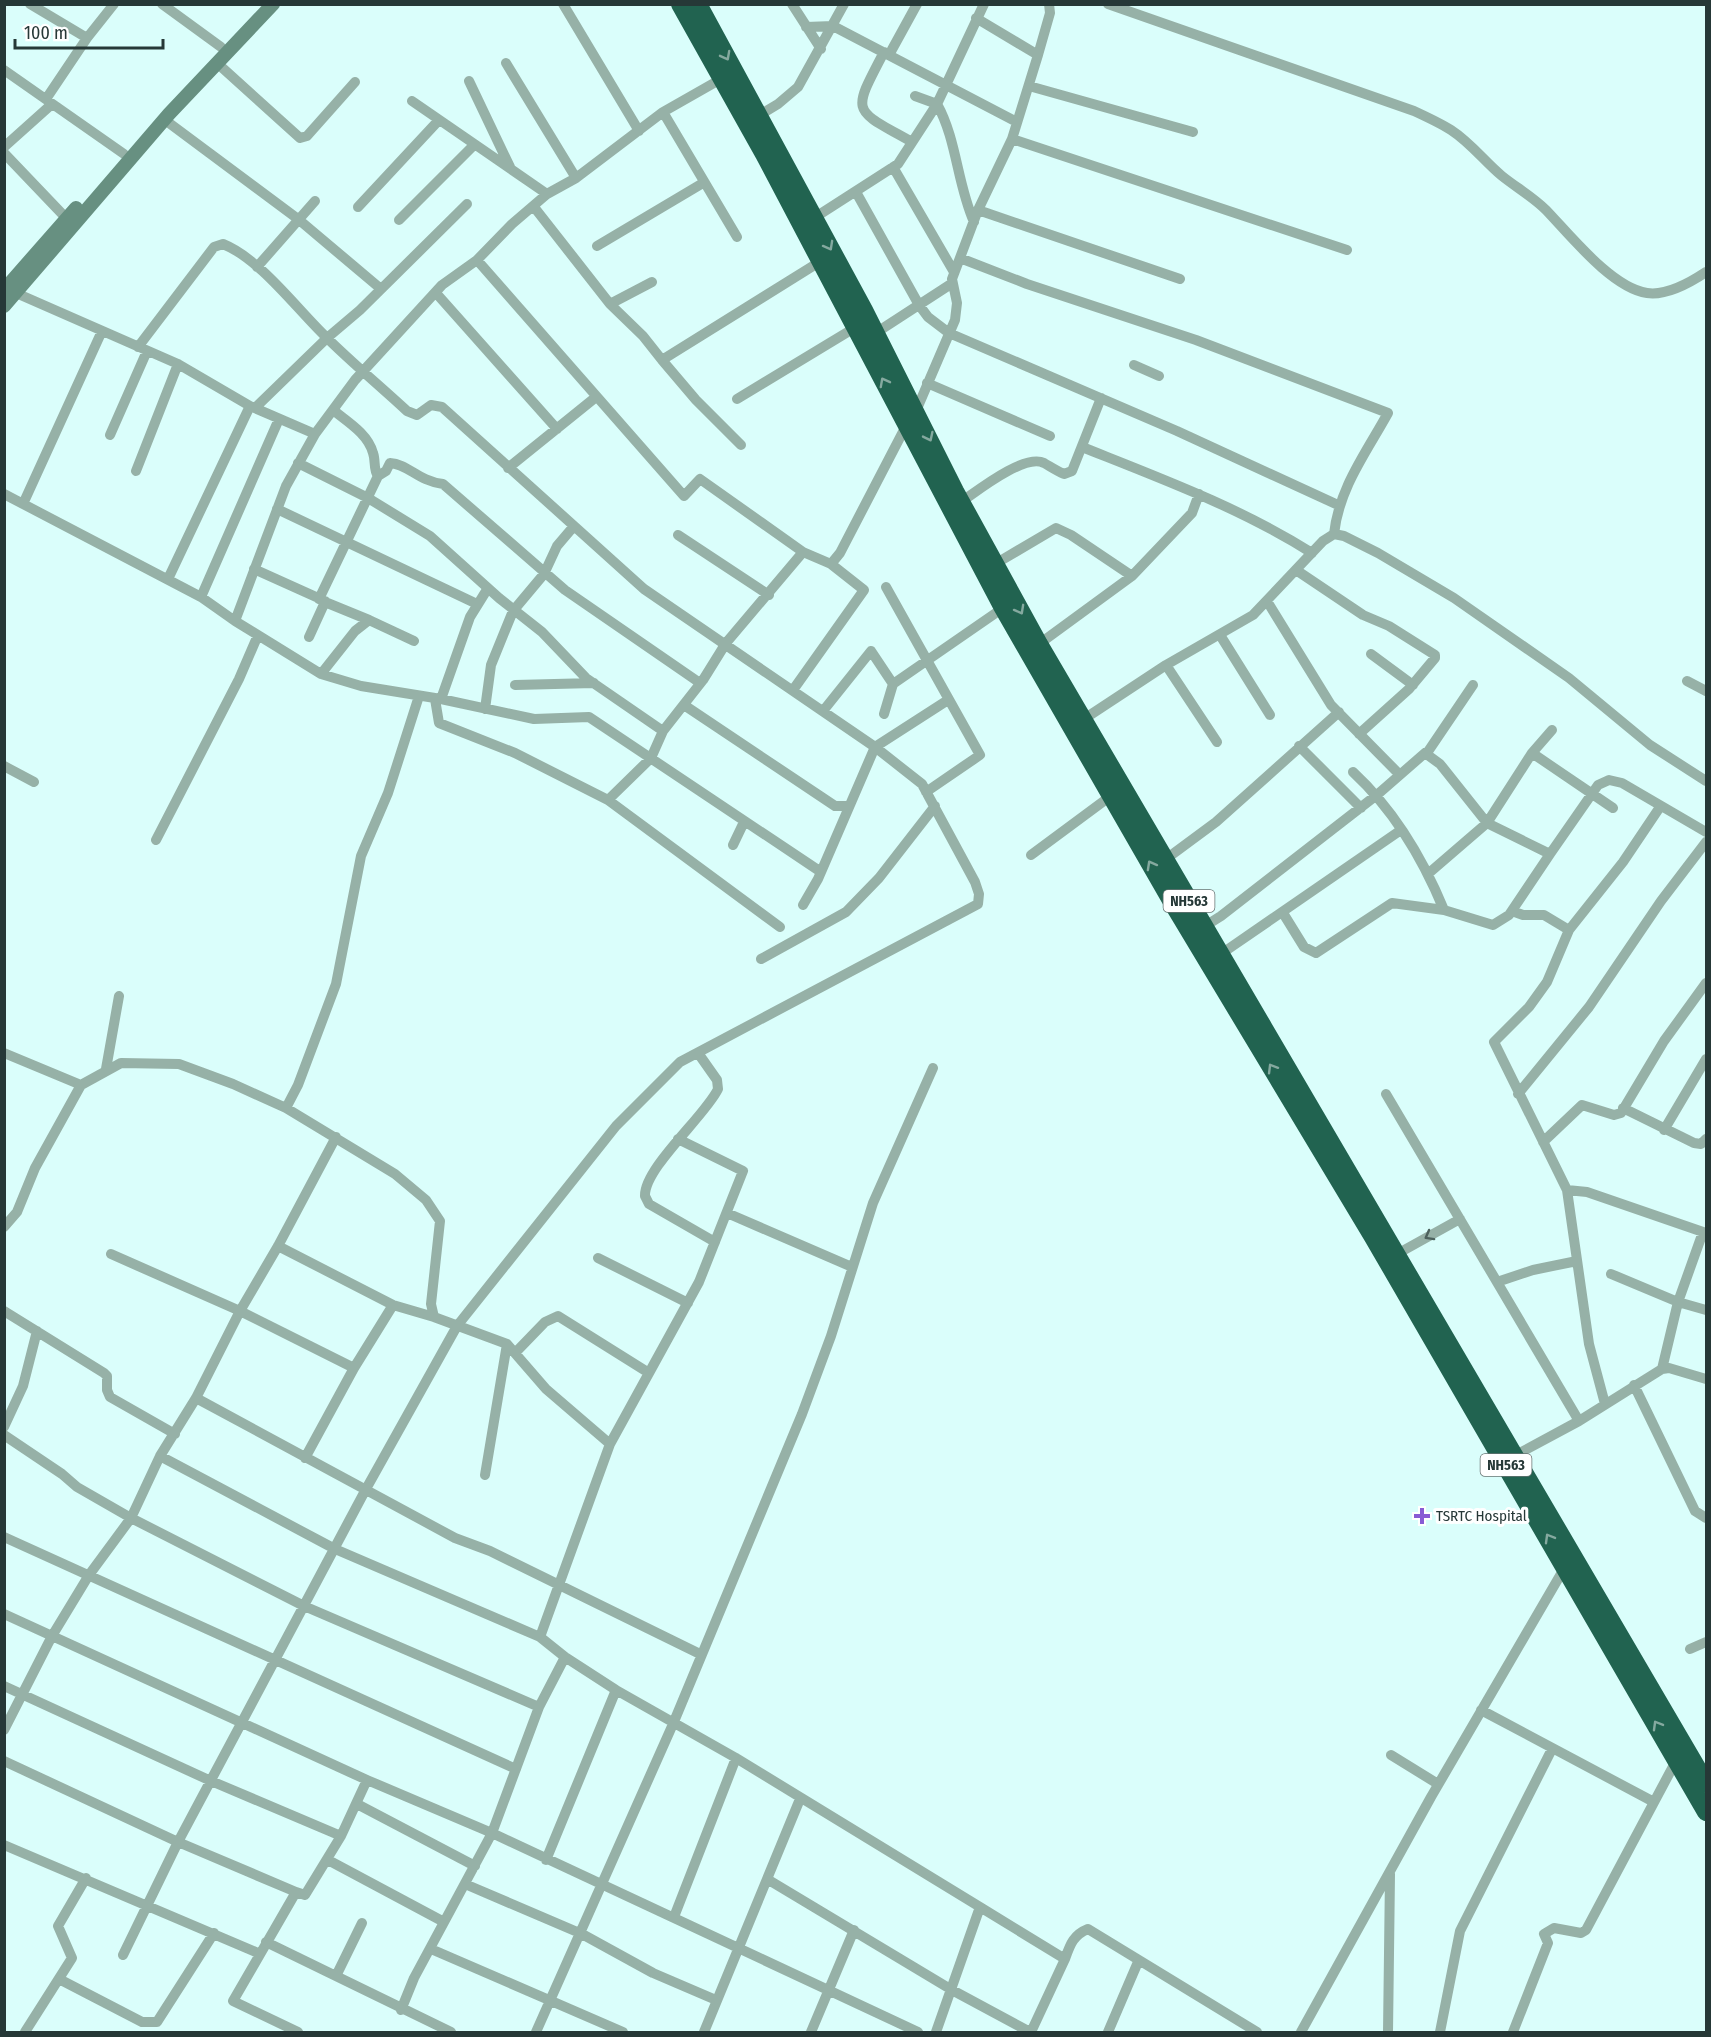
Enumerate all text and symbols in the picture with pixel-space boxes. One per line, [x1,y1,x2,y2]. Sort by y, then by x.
scale bar [15,12,164,50]
text: 100 m [24,22,68,44]
one-way arrow [719,50,730,60]
one-way arrow [822,240,833,250]
one-way arrow [880,377,892,388]
one-way arrow [922,431,934,442]
one-way arrow [1013,603,1024,614]
one-way arrow [1147,860,1159,871]
road number: NH563 [1164,890,1214,912]
one-way arrow [1268,1064,1280,1074]
one-way arrow [1425,1229,1435,1240]
road number: NH563 [1480,1454,1532,1476]
marker: TSRTC Hospital [1413,1507,1431,1525]
place label: TSRTC Hospital [1436,1507,1527,1525]
one-way arrow [1544,1534,1556,1544]
one-way arrow [1653,1721,1664,1731]

